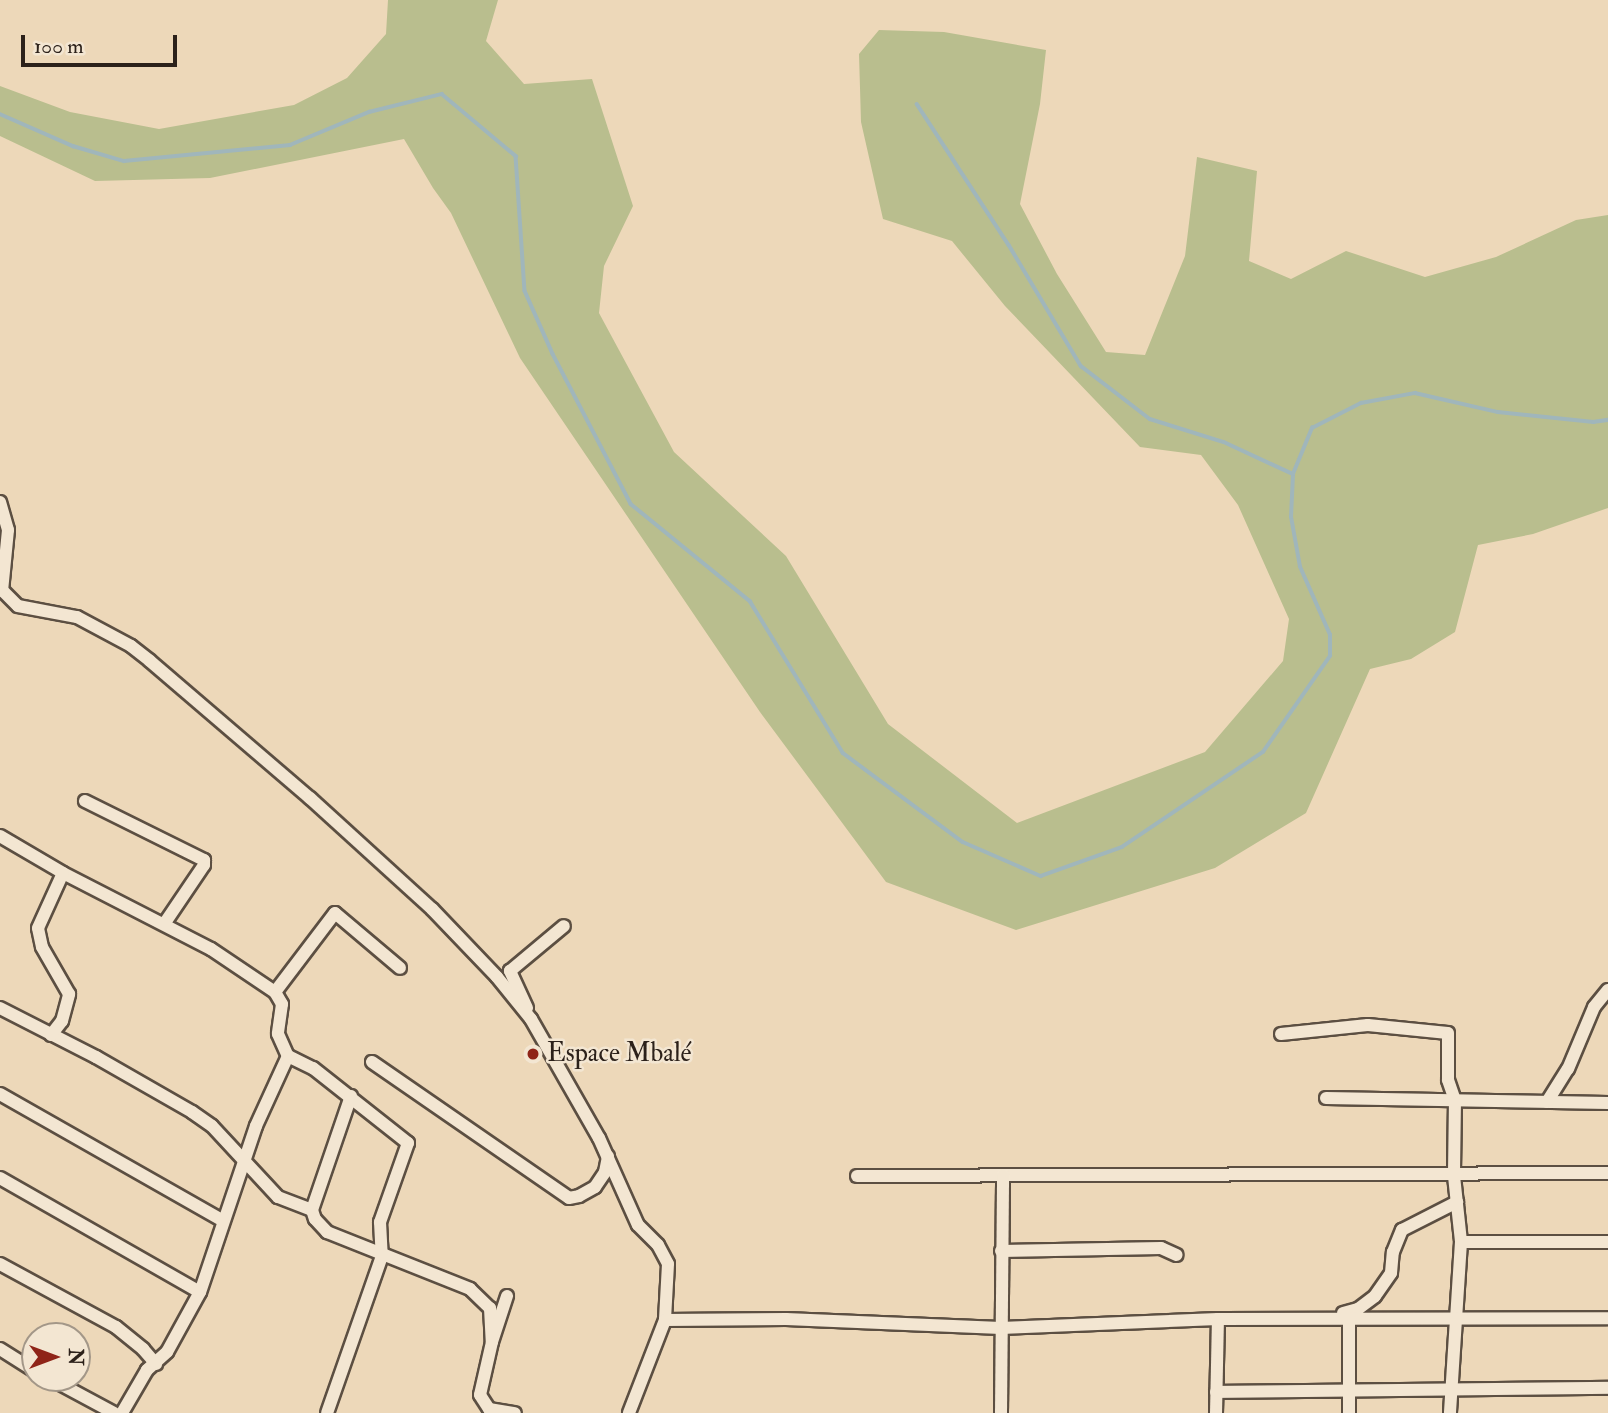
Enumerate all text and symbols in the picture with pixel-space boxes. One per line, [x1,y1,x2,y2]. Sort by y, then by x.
scale bar [24,21,180,65]
text: 100 m [34,33,84,60]
place label: Espace Mbalé [547,1038,691,1070]
marker: Espace Mbalé [525,1046,541,1062]
north arrow [21,1322,91,1392]
text: N [63,1348,87,1366]

